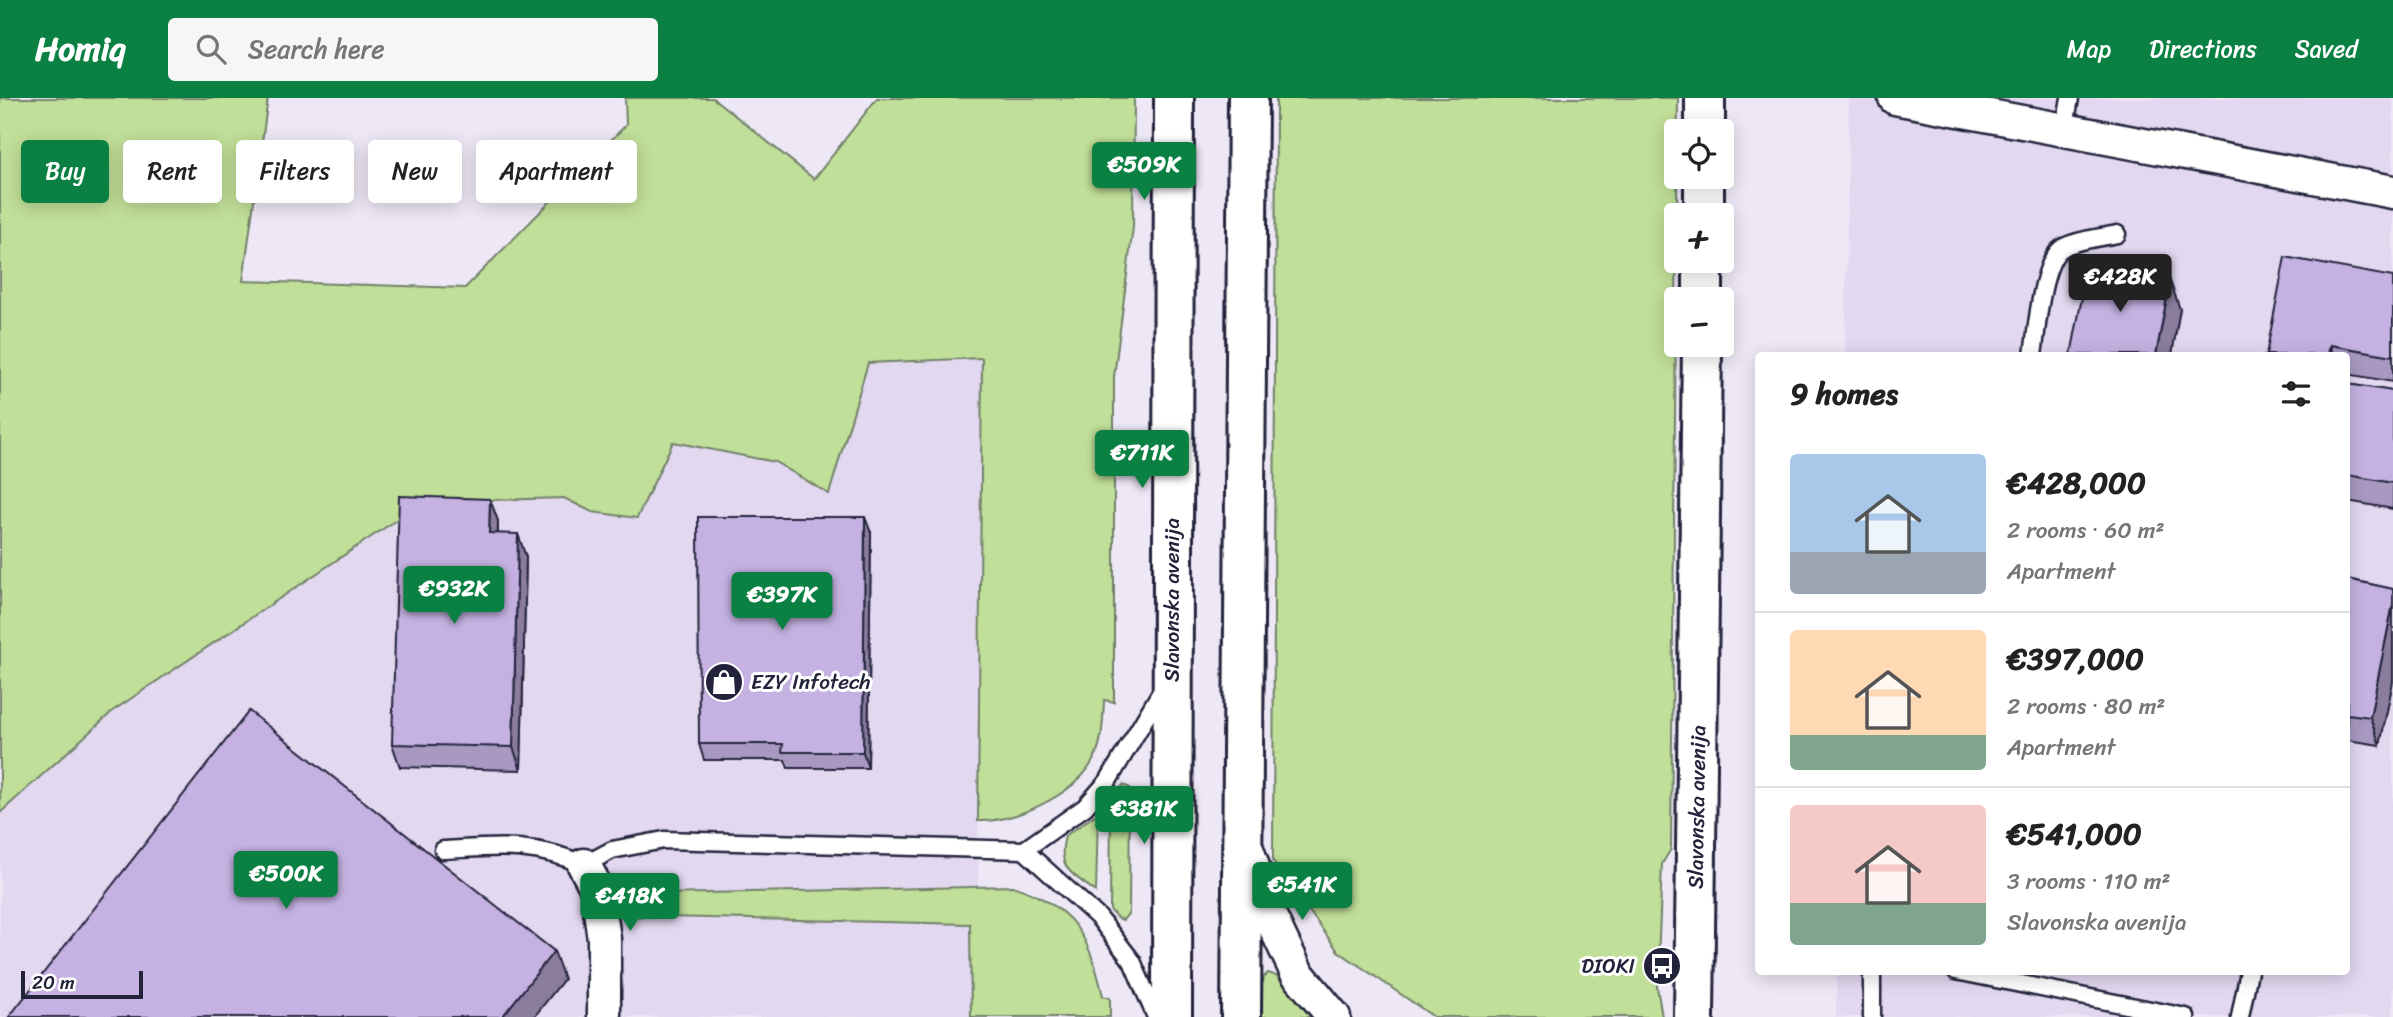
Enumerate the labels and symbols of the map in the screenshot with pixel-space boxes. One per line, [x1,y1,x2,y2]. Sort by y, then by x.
pin: €509K [1095,142,1193,202]
pin: €428K [2071,254,2169,314]
pin: €711K [1093,430,1191,490]
street label: Slavonska avenija [1153,518,1191,682]
pin: €932K [405,566,503,626]
pin: €397K [733,573,831,632]
shop icon: EZY Infotech [703,661,745,703]
place label: EZY Infotech [751,663,871,701]
street label: Slavonska avenija [1677,724,1717,889]
pin: €381K [1095,786,1193,846]
pin: €500K [237,852,335,911]
pin: €541K [1253,862,1351,922]
pin: €418K [581,874,679,933]
bus stop icon: DIOKI [1641,945,1683,987]
place label: DIOKI [1581,947,1636,985]
scale bar [21,968,144,1000]

